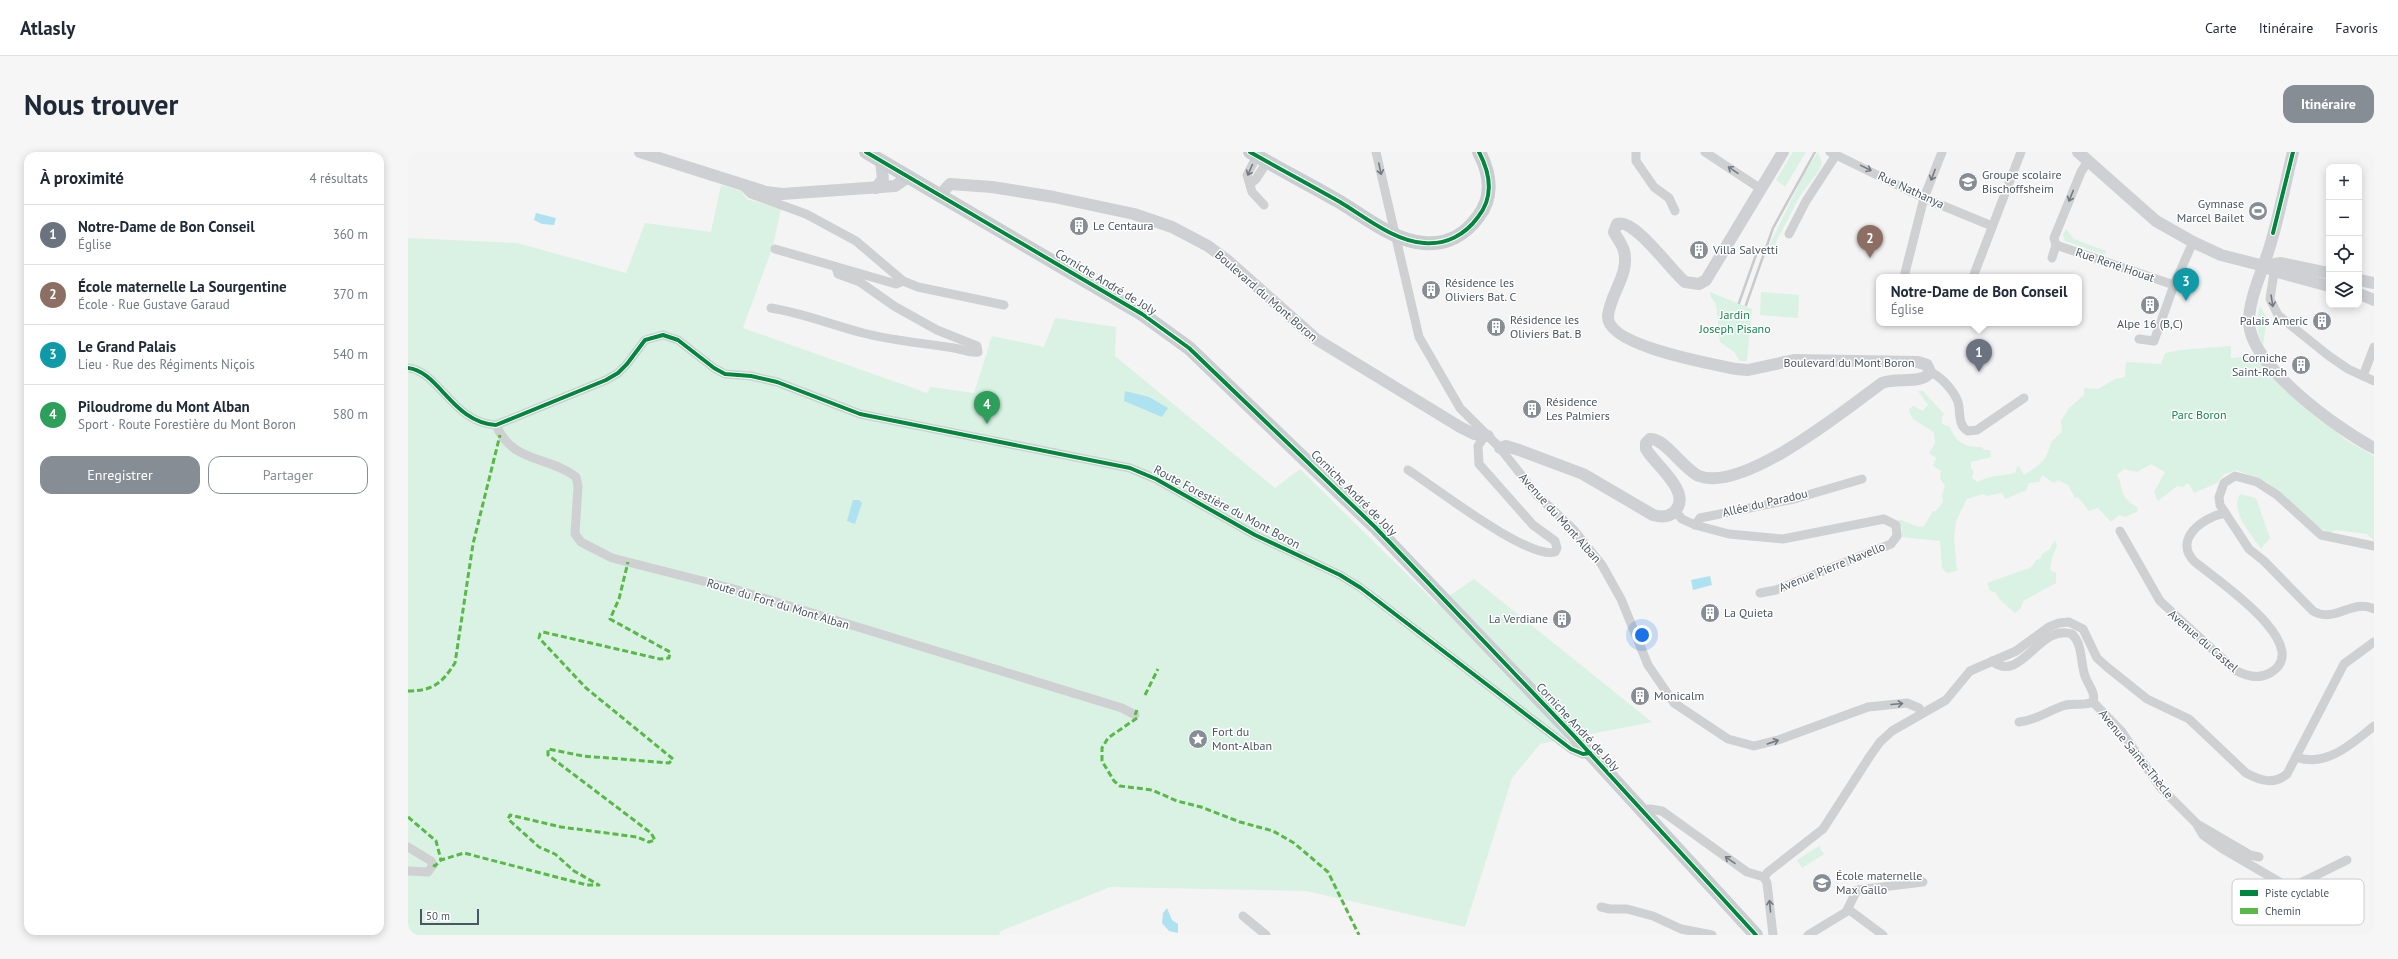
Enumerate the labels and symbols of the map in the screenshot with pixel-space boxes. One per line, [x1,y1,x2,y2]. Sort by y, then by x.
one-way arrow [1376,162,1384,175]
one-way arrow [1246,164,1253,176]
one-way arrow [1859,165,1871,173]
one-way arrow [1727,166,1739,174]
place label: Groupe scolaire Bischoffsheim [1982,167,2062,196]
street label: Rue Nathanya [1876,168,1947,211]
one-way arrow [1929,168,1937,180]
school or university icon: Groupe scolaire Bischoffsheim [1957,171,1979,193]
one-way arrow [2067,189,2075,201]
place label: Gymnase Marcel Bailet [2177,196,2244,225]
sports icon: Gymnase Marcel Bailet [2247,200,2269,222]
building icon: Le Centaura [1068,215,1090,237]
place label: Le Centaura [1093,218,1153,233]
pin: 2 [1857,225,1883,258]
building icon: Villa Salvetti [1688,239,1710,261]
place label: Villa Salvetti [1712,242,1778,257]
street label: Rue René Houat [2074,244,2157,285]
street label: Corniche André de Joly [1053,245,1160,318]
street label: Boulevard du Mont Boron [1212,247,1321,344]
pin: 3 [2173,268,2199,301]
place label: Résidence les Oliviers Bat. C [1445,275,1516,304]
building icon: Résidence les Oliviers Bat. C [1420,279,1442,301]
building icon: Alpe 16 (B,C) [2139,294,2161,316]
one-way arrow [2268,295,2276,308]
park label: Jardin Joseph Pisano [1698,307,1771,336]
building icon: Palais Americ [2311,310,2333,332]
place label: Résidence les Oliviers Bat. B [1510,312,1581,341]
place label: Palais Americ [2240,313,2309,328]
building icon: Résidence les Oliviers Bat. B [1485,316,1507,338]
place label: Alpe 16 (B,C) [2117,316,2183,331]
pin: 1 [1966,339,1992,372]
place label: Corniche Saint-Roch [2232,350,2287,379]
building icon: Corniche Saint-Roch [2290,354,2312,376]
street label: Boulevard du Mont Boron [1783,355,1915,370]
pin: 4 [974,391,1000,424]
place label: Résidence Les Palmiers [1546,394,1610,423]
building icon: Résidence Les Palmiers [1521,398,1543,420]
park label: Parc Boron [2171,407,2227,422]
street label: Corniche André de Joly [1308,446,1401,539]
street label: Route Forestière du Mont Boron [1151,462,1303,552]
street label: Avenue du Mont Alban [1516,470,1605,566]
street label: Allée du Paradou [1721,485,1809,520]
street label: Avenue Pierre Navello [1776,538,1887,595]
street label: Route du Fort du Mont Alban [705,575,851,632]
building icon: La Quieta [1699,602,1721,624]
place label: La Quieta [1724,605,1773,620]
street label: Avenue du Castel [2165,606,2242,675]
building icon: La Verdiane [1551,608,1573,630]
place label: La Verdiane [1489,611,1548,626]
your location [1632,625,1652,645]
street label: Corniche André de Joly [1533,679,1624,774]
building icon: Monicalm [1629,685,1651,707]
place label: Monicalm [1654,688,1704,703]
one-way arrow [1890,700,1903,708]
street label: Avenue Sainte-Thècle [2096,706,2177,801]
place label: Fort du Mont-Alban [1212,724,1272,753]
place icon: Fort du Mont-Alban [1187,728,1209,750]
one-way arrow [1767,737,1779,745]
one-way arrow [1725,856,1736,864]
place label: École maternelle Max Gallo [1836,868,1922,897]
school or university icon: École maternelle Max Gallo [1811,872,1833,894]
legend [2232,879,2364,925]
text: Piste cyclable [2265,886,2329,900]
one-way arrow [1767,900,1774,913]
text: Chemin [2265,904,2301,918]
scale bar [420,907,479,926]

